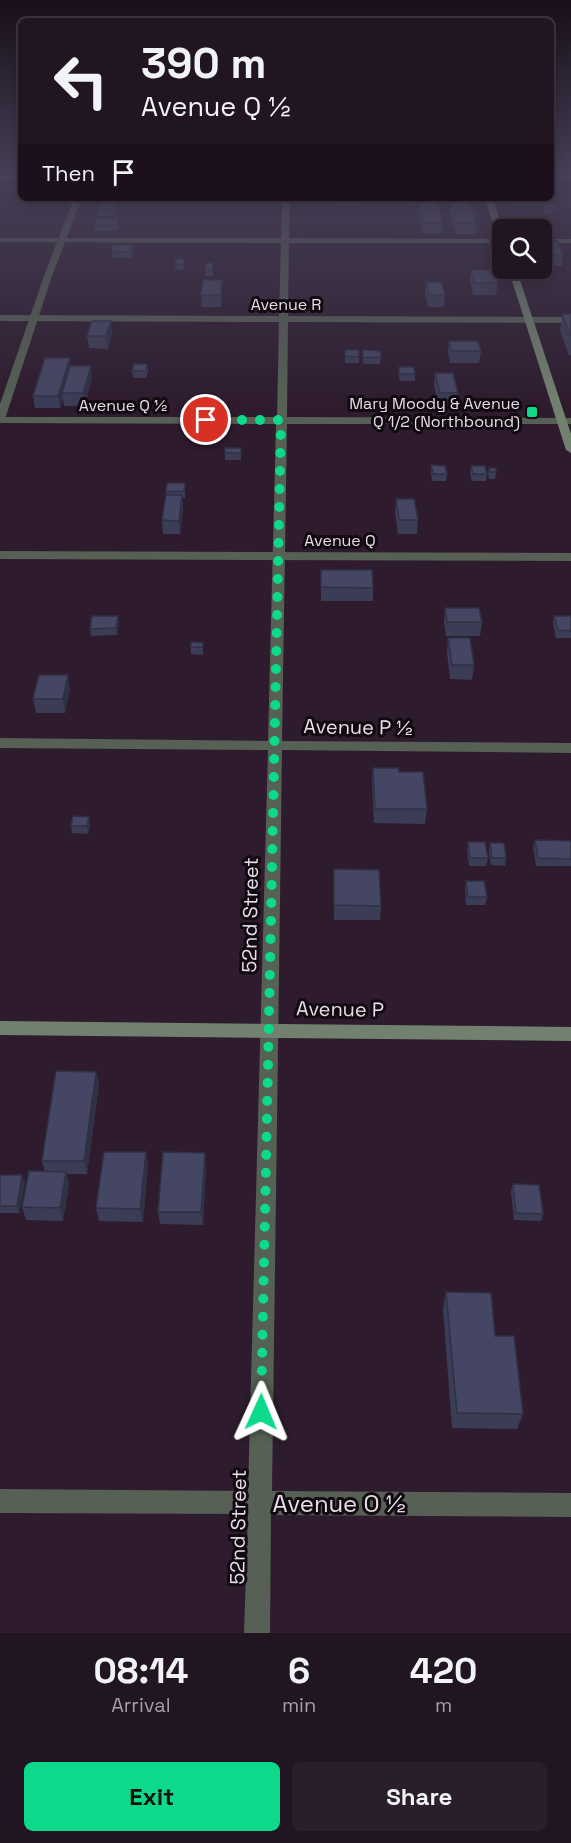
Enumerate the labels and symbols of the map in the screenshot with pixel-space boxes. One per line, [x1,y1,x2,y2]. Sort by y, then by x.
street label: Avenue R [251,294,321,315]
place label: Mary Moody & Avenue Q 1/2 (Northbound) [349,393,520,432]
pin [180,394,231,445]
street label: Avenue Q ½ [79,395,167,416]
marker: Mary Moody & Avenue Q 1/2 (Northbound) [525,405,539,419]
street label: Avenue Q [304,530,376,551]
street label: Avenue P ½ [303,713,413,741]
street label: 52nd Street [236,857,264,973]
street label: Avenue P [296,995,384,1023]
position arrow [229,1380,293,1444]
street label: 52nd Street [224,1469,252,1585]
street label: Avenue O ½ [273,1488,406,1519]

